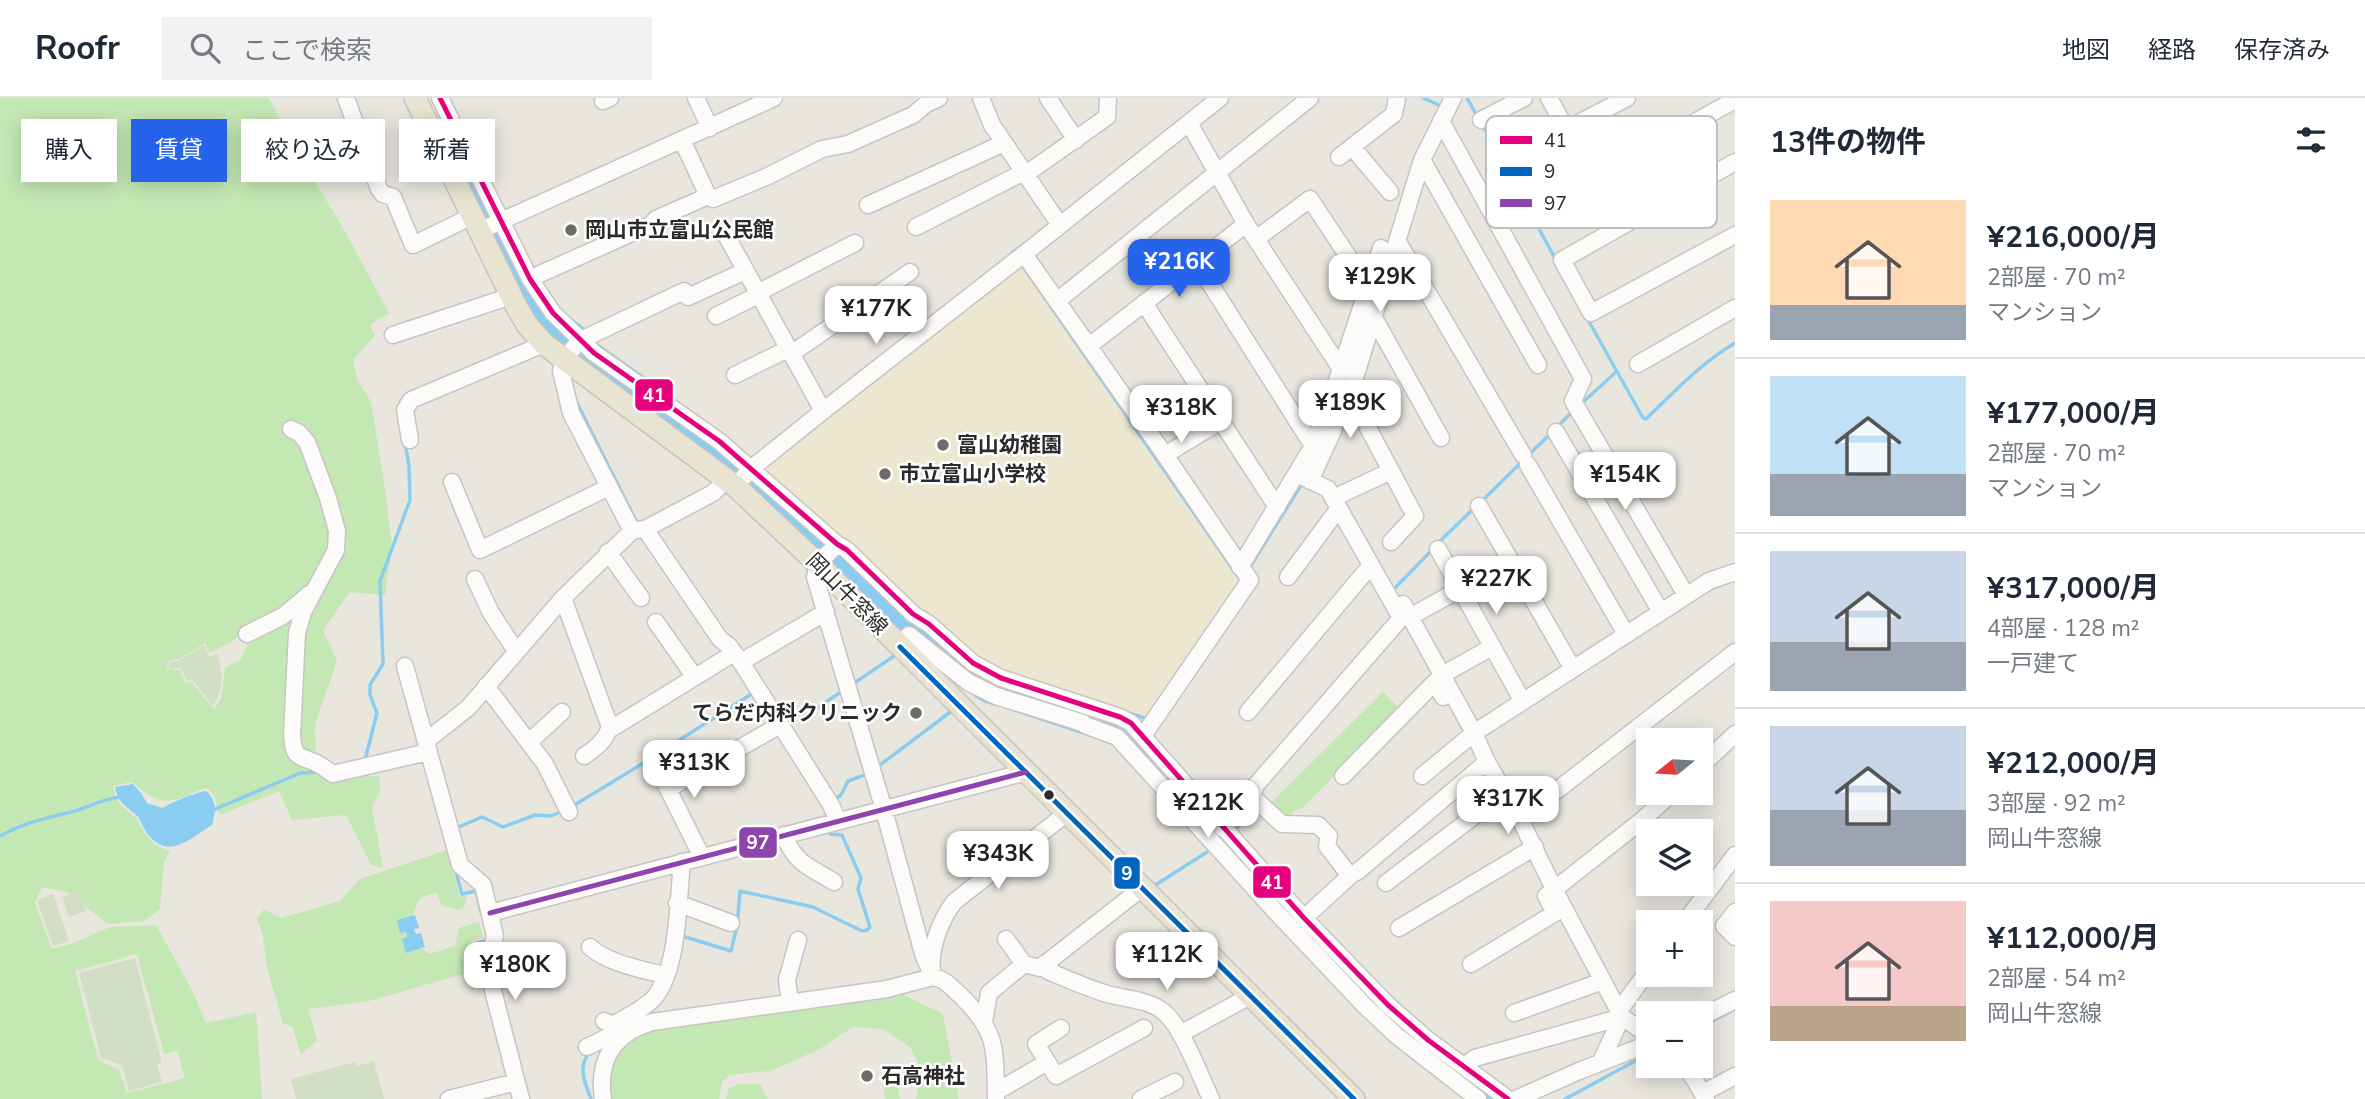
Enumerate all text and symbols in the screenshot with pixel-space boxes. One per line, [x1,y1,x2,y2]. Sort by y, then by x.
search box [162,17,652,80]
text: Roofr [35,26,120,71]
icon: search [186,29,224,67]
text: ここで検索 [242,33,372,68]
text: 地図 [2062,34,2110,66]
text: 経路 [2148,34,2196,66]
text: 保存済み [2234,34,2330,66]
legend [1486,116,1717,228]
chip: 購入 [21,119,117,182]
chip: 賃貸 [131,119,227,182]
chip: 絞り込み [241,119,385,182]
chip: 新着 [399,119,495,182]
icon: filters [2292,121,2330,159]
text: 13件の物件 [1770,122,1926,163]
text: 41 [1544,128,1567,154]
text: 9 [1544,159,1555,185]
text: 97 [1544,191,1567,217]
place label: 岡山市立富山公民館 [585,216,774,244]
text: ¥216,000/月 [1987,217,2160,258]
marker: 岡山市立富山公民館 [563,222,579,238]
icon: home [1826,228,1910,312]
pin: ¥216K [1130,240,1228,299]
text: ¥216K [1144,246,1214,277]
pin: ¥129K [1331,254,1429,314]
text: ¥129K [1345,261,1415,292]
text: 2部屋 · 70 m² [1987,262,2126,293]
pin: ¥177K [827,286,925,346]
text: ¥177K [841,293,911,324]
text: マンション [1987,297,2102,328]
line badge: 41 [634,378,674,412]
pin: ¥189K [1301,380,1399,440]
text: 41 [643,383,665,409]
pin: ¥318K [1132,386,1230,445]
text: ¥189K [1315,387,1385,418]
text: ¥318K [1146,392,1216,423]
text: ¥177,000/月 [1987,393,2160,434]
icon: home [1826,404,1910,488]
place label: 富山幼稚園 [957,431,1062,459]
marker: 富山幼稚園 [935,437,951,453]
text: 2部屋 · 70 m² [1987,438,2126,469]
pin: ¥154K [1576,452,1674,512]
text: ¥154K [1590,459,1660,490]
place label: 市立富山小学校 [899,460,1046,488]
marker: 市立富山小学校 [877,466,893,482]
text: マンション [1987,473,2102,504]
street label: 岡山牛窓線 [800,547,894,641]
pin: ¥227K [1447,556,1545,616]
text: ¥227K [1461,563,1531,594]
text: ¥317,000/月 [1987,568,2160,609]
icon: home [1826,579,1910,663]
text: 4部屋 · 128 m² [1987,613,2140,644]
text: 一戸建て [1987,648,2079,679]
place label: てらだ内科クリニック [692,699,902,727]
marker: てらだ内科クリニック [908,705,924,721]
north arrow [1636,728,1713,805]
map controls [1636,728,1713,1078]
pin: ¥313K [645,740,743,800]
text: ¥212,000/月 [1987,743,2160,784]
text: ¥313K [659,747,729,778]
icon: home [1826,754,1910,838]
pin: ¥317K [1459,776,1557,836]
pin: ¥212K [1159,780,1257,840]
text: ¥317K [1473,783,1543,814]
text: ¥212K [1173,787,1243,818]
unlabelled marker [1042,788,1056,802]
text: 3部屋 · 92 m² [1987,788,2126,819]
button: layers [1636,819,1713,896]
text: 岡山牛窓線 [1987,823,2102,854]
line badge: 97 [738,826,778,859]
text: 97 [747,830,769,856]
pin: ¥343K [949,832,1047,891]
text: ¥343K [963,838,1033,869]
line badge: 9 [1113,856,1141,890]
text: 9 [1121,861,1133,887]
line badge: 41 [1252,865,1292,899]
text: 41 [1261,870,1283,896]
button: + [1636,910,1713,987]
text: ¥112,000/月 [1987,918,2160,959]
icon: home [1826,929,1910,1013]
pin: ¥112K [1118,932,1216,992]
text: ¥112K [1132,939,1202,970]
pin: ¥180K [466,942,564,1002]
text: ¥180K [480,949,550,980]
text: 2部屋 · 54 m² [1987,963,2126,994]
text: 岡山牛窓線 [1987,998,2102,1029]
button: − [1636,1001,1713,1078]
place label: 石高神社 [881,1062,965,1090]
marker: 石高神社 [859,1068,875,1084]

